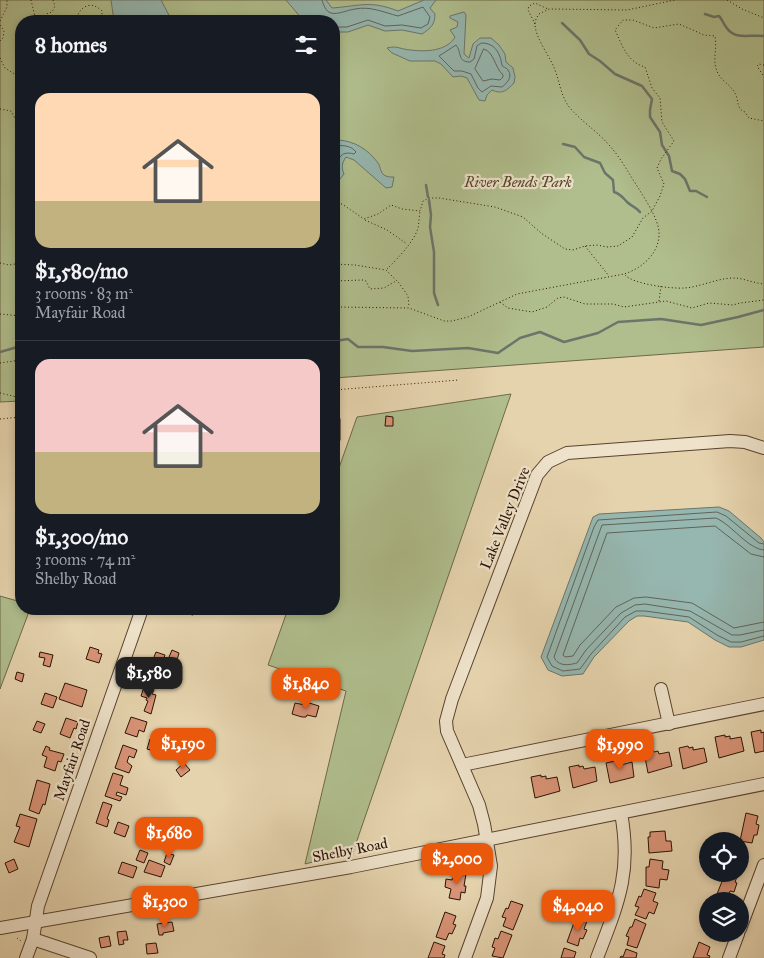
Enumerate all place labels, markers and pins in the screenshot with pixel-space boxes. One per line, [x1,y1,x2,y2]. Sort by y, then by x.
pin: $1,580 [108,656,190,699]
pin: $1,840 [265,668,347,710]
pin: $1,190 [142,728,224,770]
pin: $1,990 [579,728,661,771]
pin: $1,680 [128,816,210,859]
pin: $2,000 [416,842,498,885]
pin: $1,300 [124,886,206,928]
pin: $4,040 [537,890,619,932]

